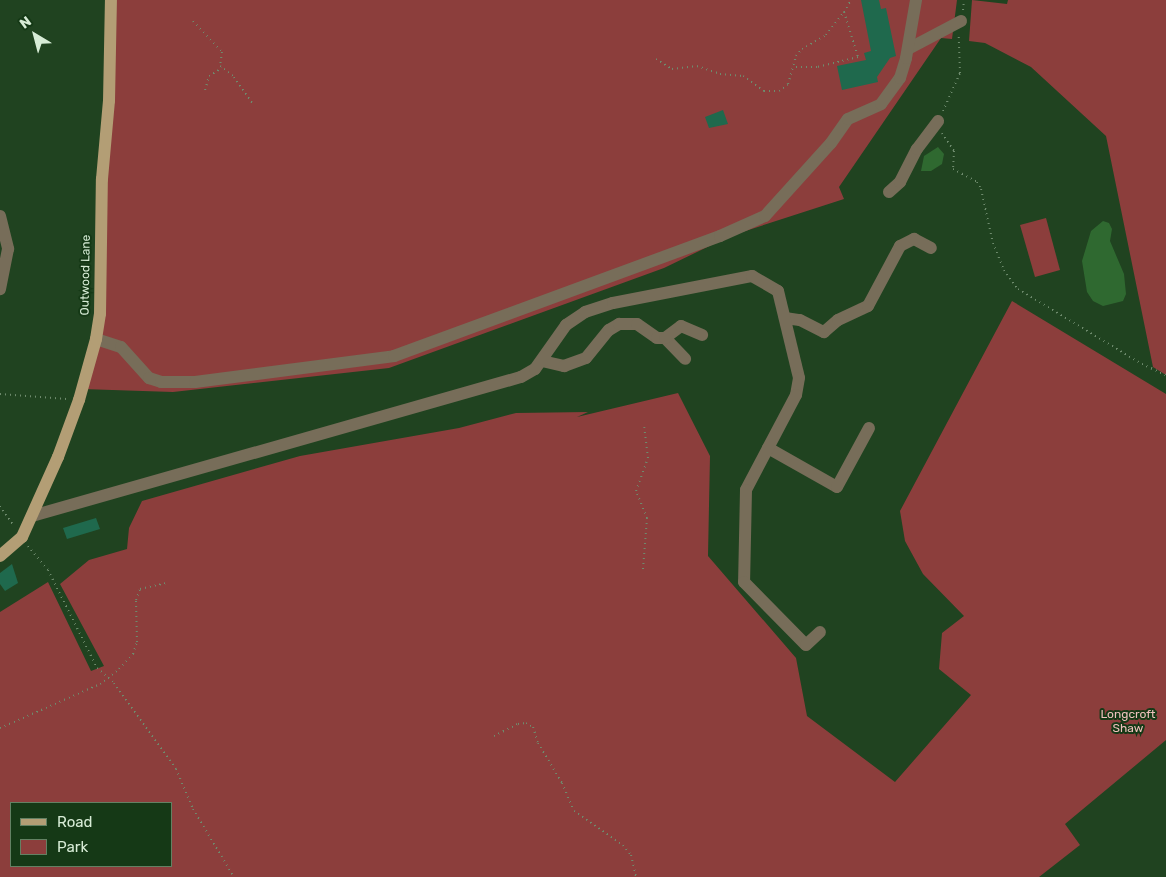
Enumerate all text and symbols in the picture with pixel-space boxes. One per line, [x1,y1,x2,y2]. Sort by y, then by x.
north arrow [10,10,60,60]
text: N [17,13,35,32]
street label: Outwood Lane [78,235,94,315]
park label: Longcroft Shaw [1100,708,1156,736]
legend [10,802,172,867]
text: Road [57,813,93,831]
text: Park [57,838,88,856]

